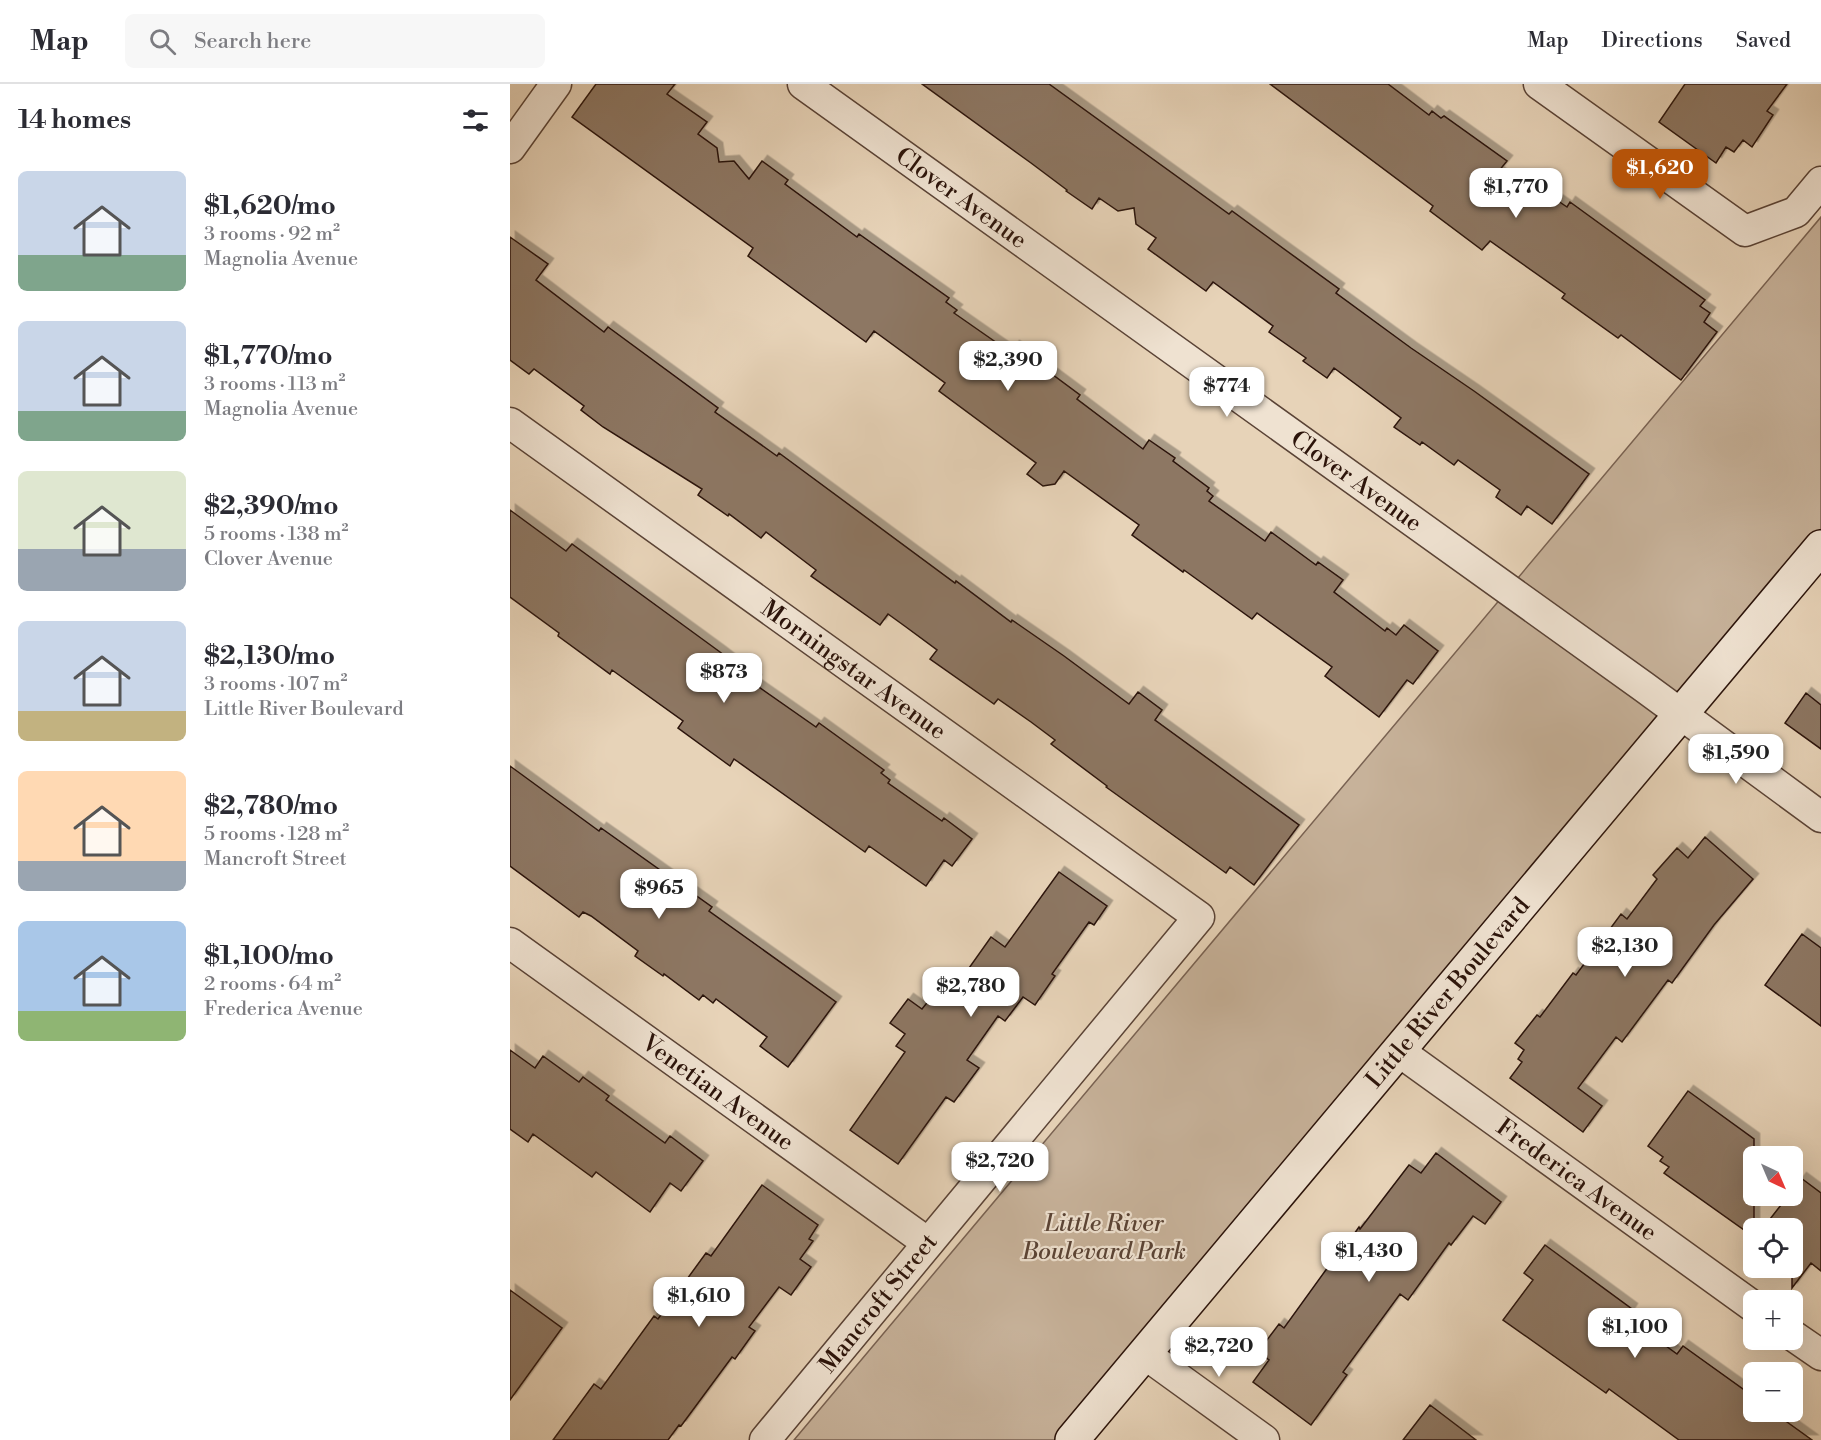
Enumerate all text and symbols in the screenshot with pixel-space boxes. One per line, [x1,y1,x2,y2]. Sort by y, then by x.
search box [125,14,545,68]
text: Map [30,24,89,59]
icon: search [146,25,179,58]
text: Search here [194,28,311,55]
text: Map [1527,28,1569,54]
text: Directions [1602,28,1703,54]
text: Saved [1736,28,1791,54]
text: 14 homes [18,104,131,136]
icon: filters [459,104,492,137]
street label: Clover Avenue [889,141,1033,256]
pin: $1,620 [1611,149,1709,200]
text: $1,620 [1626,156,1694,181]
pin: $1,770 [1467,168,1565,219]
text: $1,770 [1483,175,1549,200]
text: $1,620/mo [204,190,336,222]
icon: home [66,195,138,267]
text: 3 rooms · 92 m² [204,222,340,247]
text: Magnolia Avenue [204,247,358,272]
text: $1,770/mo [204,340,333,372]
pin: $2,390 [959,341,1057,392]
icon: home [66,345,138,417]
text: $2,390 [973,348,1043,373]
pin: $774 [1191,367,1263,418]
text: 3 rooms · 113 m² [204,372,345,397]
text: $774 [1203,374,1251,399]
text: Magnolia Avenue [204,397,358,422]
street label: Clover Avenue [1284,424,1427,539]
text: $2,390/mo [204,490,339,522]
icon: home [66,495,138,567]
text: 5 rooms · 138 m² [204,522,348,547]
text: Clover Avenue [204,547,333,572]
street label: Morningstar Avenue [755,594,952,747]
text: $2,130/mo [204,640,335,672]
icon: home [66,645,138,717]
pin: $873 [688,653,760,704]
text: $873 [700,660,748,685]
text: 3 rooms · 107 m² [204,672,348,697]
text: Little River Boulevard [204,697,404,722]
pin: $1,590 [1687,734,1785,785]
text: $1,590 [1702,741,1770,766]
text: $2,780/mo [204,790,338,822]
icon: home [66,795,138,867]
text: 5 rooms · 128 m² [204,822,349,847]
text: Mancroft Street [204,847,347,872]
pin: $965 [623,869,695,920]
text: $965 [634,876,684,901]
street label: Little River Boulevard [1360,891,1537,1095]
pin: $2,130 [1576,927,1674,978]
text: $2,130 [1592,934,1658,959]
text: $1,100/mo [204,940,334,972]
icon: home [66,945,138,1017]
pin: $2,780 [922,967,1020,1018]
text: 2 rooms · 64 m² [204,972,341,997]
text: $2,780 [936,974,1006,999]
text: Frederica Avenue [204,997,363,1022]
street label: Venetian Avenue [634,1028,800,1158]
street label: Frederica Avenue [1490,1112,1662,1248]
pin: $2,720 [951,1142,1049,1193]
north arrow [1743,1146,1803,1206]
map controls [1743,1146,1803,1422]
text: $2,720 [965,1149,1035,1174]
park label: Little River Boulevard Park [1021,1209,1186,1267]
button: locate [1743,1218,1803,1278]
street label: Mancroft Street [813,1227,945,1380]
pin: $1,430 [1320,1232,1418,1283]
text: $1,430 [1335,1239,1403,1264]
pin: $1,610 [650,1277,748,1328]
text: $1,610 [667,1284,731,1309]
button: + [1743,1290,1803,1350]
pin: $1,100 [1586,1308,1684,1359]
text: $1,100 [1602,1315,1668,1340]
pin: $2,720 [1170,1327,1268,1378]
text: $2,720 [1184,1334,1254,1359]
button: − [1743,1362,1803,1422]

